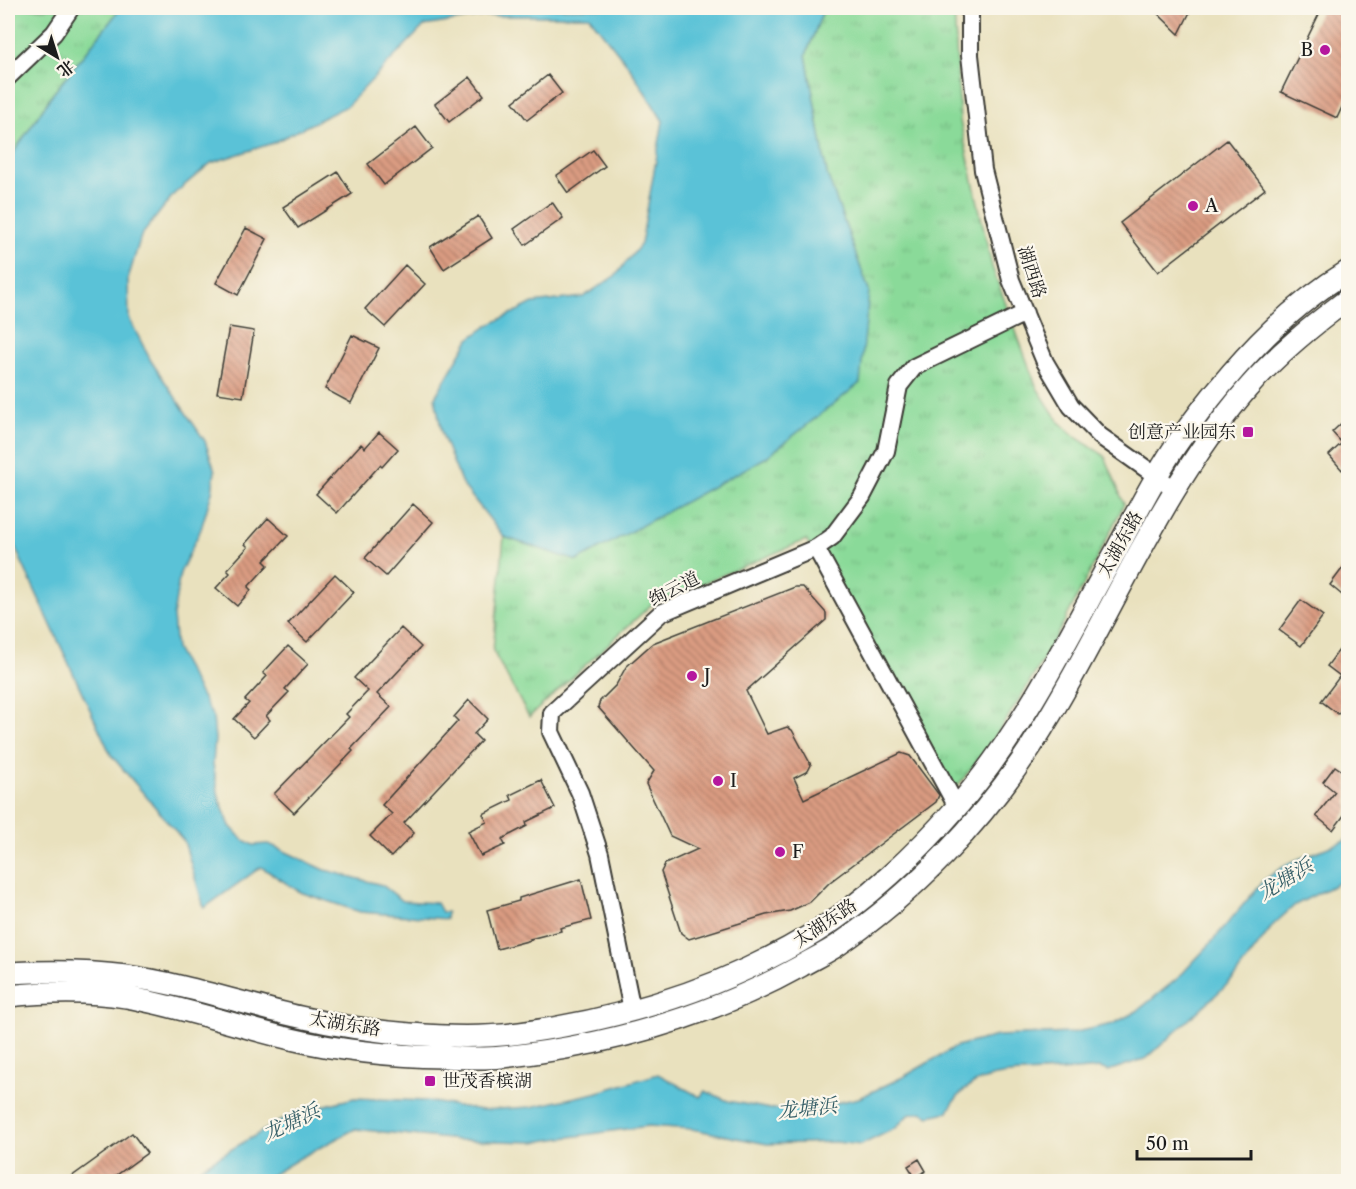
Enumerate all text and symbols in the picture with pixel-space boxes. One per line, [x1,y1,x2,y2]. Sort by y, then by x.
north arrow [27,27,87,87]
place label: B [1300,39,1313,61]
marker: B [1318,43,1332,57]
text: 北 [54,56,79,82]
place label: A [1204,195,1219,217]
marker: A [1186,199,1200,213]
street label: 湖西路 [1013,243,1051,301]
place label: 创意产业园东 [1128,421,1236,443]
marker: 创意产业园东 [1241,425,1255,439]
street label: 太湖东路 [1093,507,1147,581]
street label: 绚云道 [645,567,703,611]
place label: J [701,665,711,687]
marker: J [685,669,699,683]
place label: I [730,770,737,792]
marker: I [711,774,725,788]
place label: F [792,841,804,863]
marker: F [773,845,787,859]
water label: 龙塘浜 [1253,852,1318,905]
street label: 太湖东路 [789,894,861,952]
street label: 太湖东路 [308,1008,382,1040]
place label: 世茂香槟湖 [442,1070,532,1092]
marker: 世茂香槟湖 [423,1074,437,1088]
water label: 龙塘浜 [776,1093,840,1123]
water label: 龙塘浜 [259,1098,325,1146]
scale bar [1137,1123,1251,1161]
text: 50 m [1146,1133,1189,1155]

